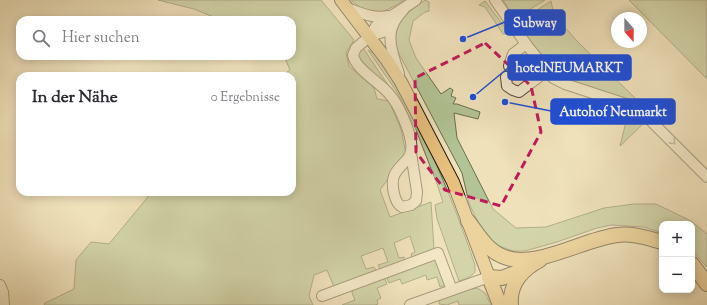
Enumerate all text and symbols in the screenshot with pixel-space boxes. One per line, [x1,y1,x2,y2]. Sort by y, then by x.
callout: Subway [505,10,565,35]
north arrow [611,12,647,48]
text: Subway [513,15,557,33]
search box [16,16,296,60]
icon: search [30,27,52,49]
text: Hier suchen [62,28,140,49]
callout: hotelNEUMARKT [508,55,631,80]
text: hotelNEUMARKT [515,60,624,78]
text: In der Nähe [32,86,118,110]
text: 0 Ergebnisse [211,89,280,107]
callout: Autohof Neumarkt [551,99,675,124]
text: Autohof Neumarkt [559,104,667,122]
one-way arrow [668,137,676,145]
map controls [659,221,695,293]
button: + [659,221,695,257]
button: − [659,257,695,293]

